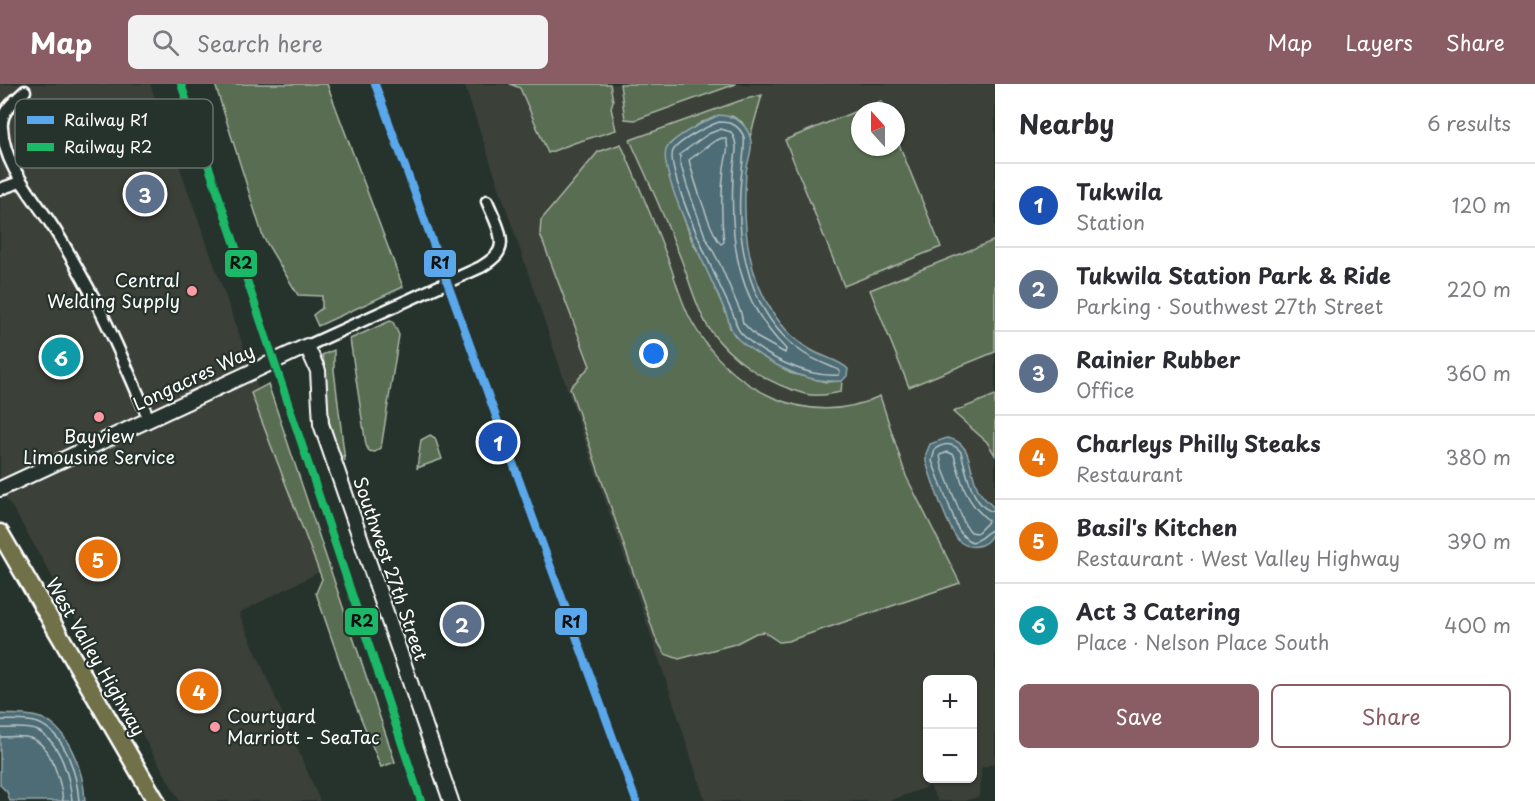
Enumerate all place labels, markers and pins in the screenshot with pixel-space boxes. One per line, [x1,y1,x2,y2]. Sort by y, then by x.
pin: 3 [126,172,164,216]
place label: Central Welding Supply [47,266,180,314]
marker: Central Welding Supply [185,284,199,298]
pin: 6 [42,334,80,380]
marker: Bayview Limousine Service [92,410,106,424]
pin: 1 [478,420,518,464]
place label: Bayview Limousine Service [23,422,175,470]
pin: 5 [78,536,118,582]
pin: 2 [442,602,482,646]
pin: 4 [180,668,218,714]
place label: Courtyard Marriott - SeaTac [227,702,380,750]
marker: Courtyard Marriott - SeaTac [208,720,222,734]

